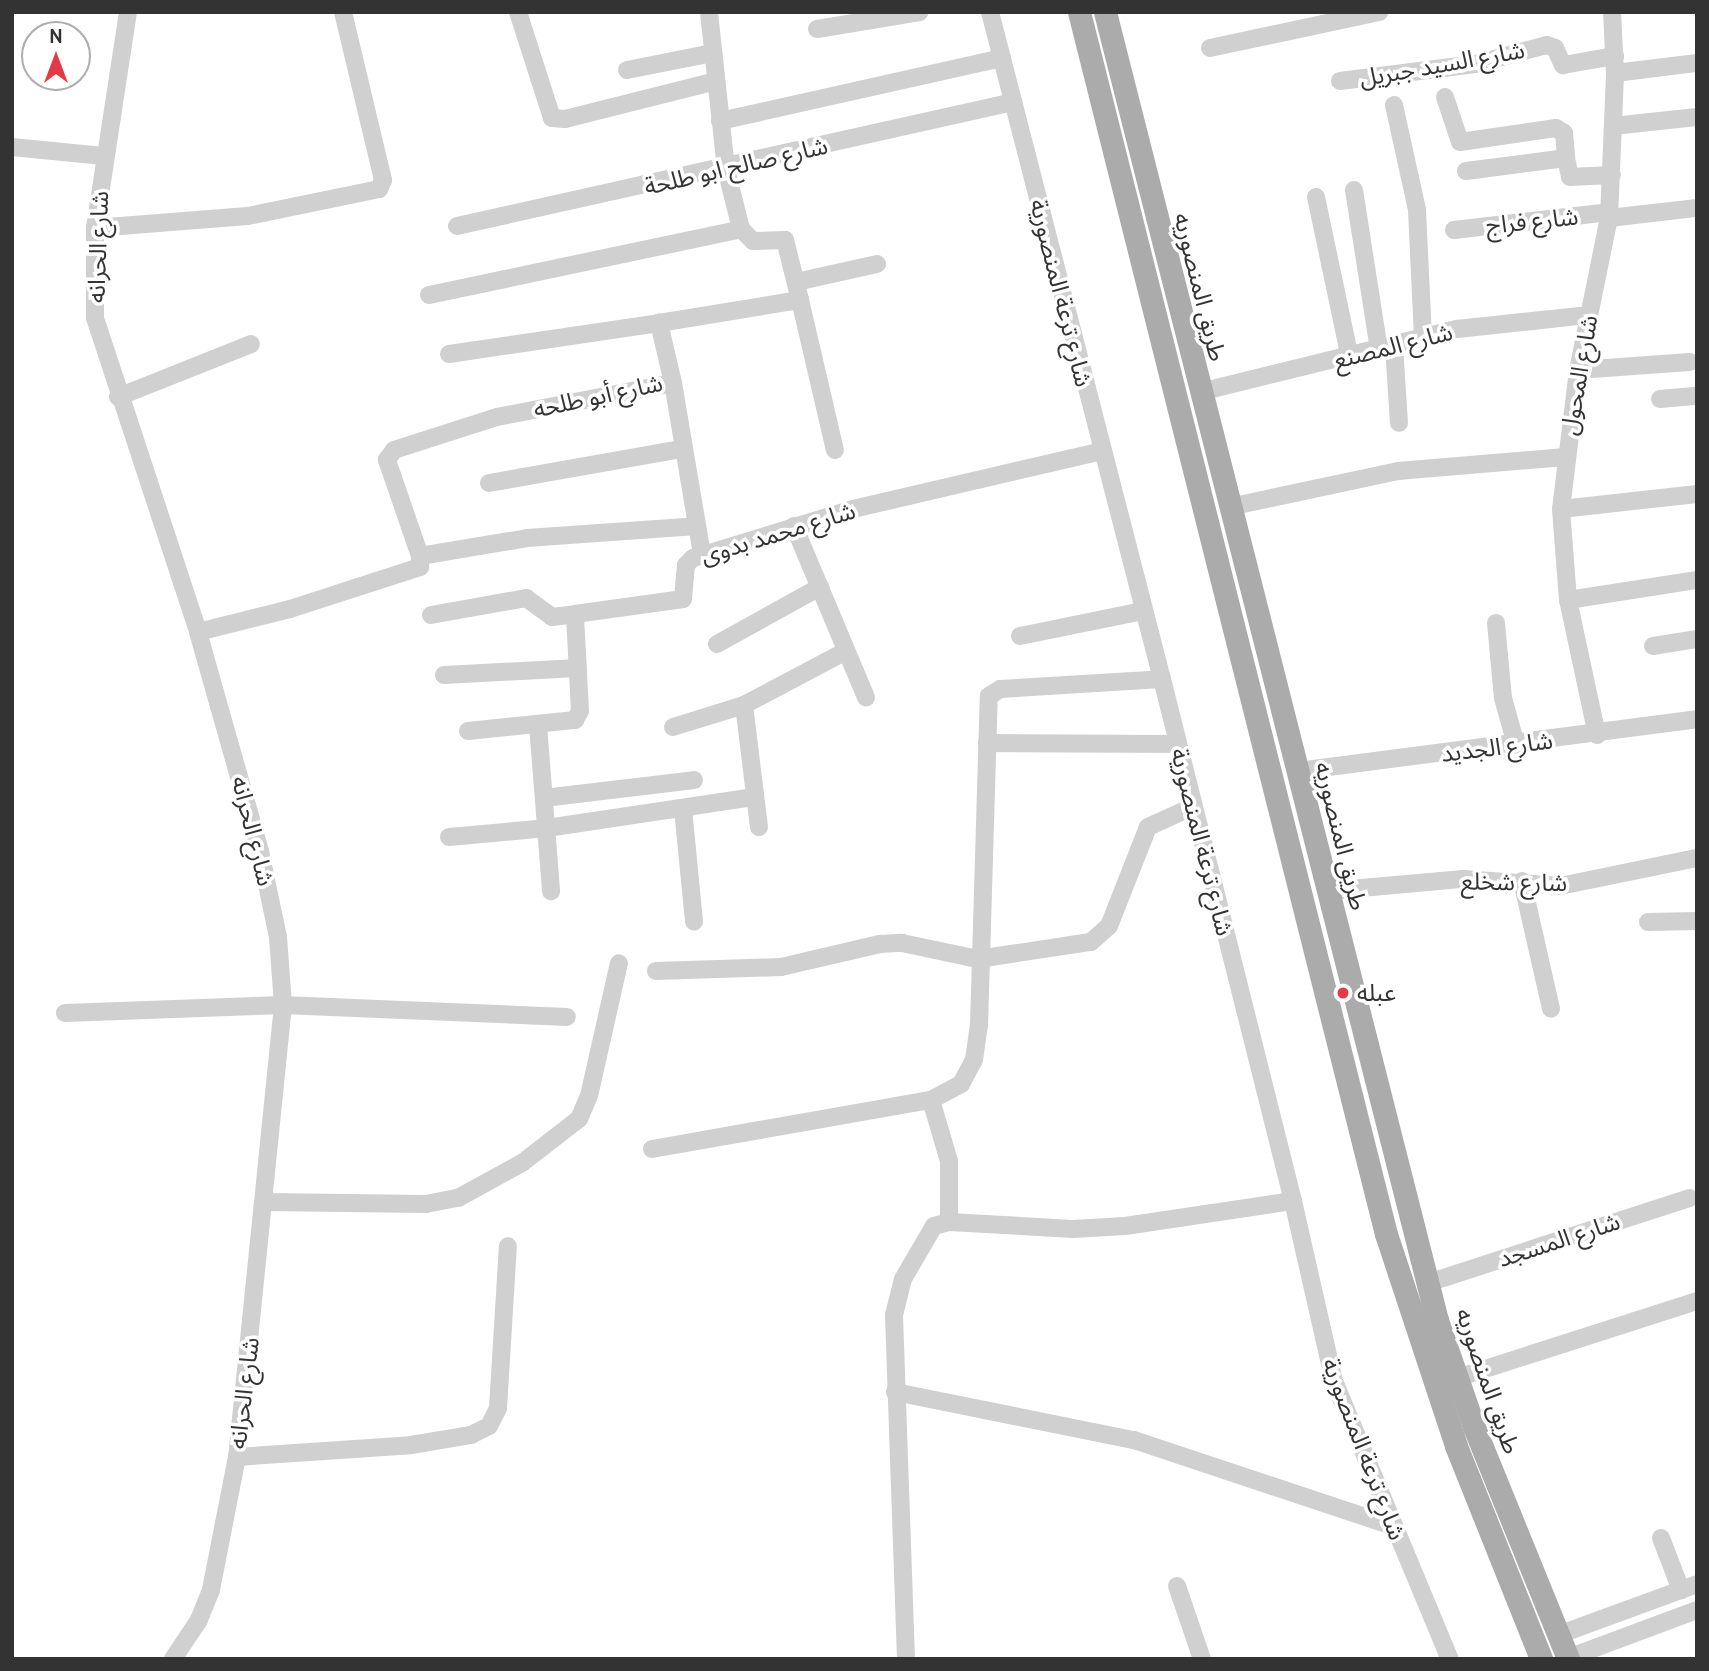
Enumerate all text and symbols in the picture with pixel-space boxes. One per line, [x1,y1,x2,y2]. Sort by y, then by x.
north arrow [21,21,91,91]
text: N [49,25,63,48]
street label: شارع السيد جبريل [1357,35,1527,93]
street label: شارع صالح ابو طلحة [641,131,831,201]
street label: شارع الحرانه [82,190,114,304]
street label: شارع ترعة المنصورية [1024,196,1098,390]
street label: شارع فراج [1484,202,1580,240]
street label: طريق المنصوريه [1168,210,1232,364]
street label: شارع المحول [1554,313,1604,437]
street label: شارع المصنع [1330,317,1456,375]
street label: شارع أبو طلحه [531,368,665,424]
street label: شارع محمد بدوى [697,496,859,570]
street label: شارع الجديد [1440,726,1554,768]
street label: شارع ترعة المنصورية [1165,745,1239,939]
street label: طريق المنصوريه [1309,759,1373,913]
street label: شارع الحرانه [225,773,281,889]
street label: شارع شخلع [1461,867,1567,897]
place label: عبله [1357,979,1396,1007]
marker: عبله [1335,985,1351,1001]
street label: شارع المسجد [1494,1207,1624,1273]
street label: طريق المنصوريه [1450,1304,1526,1458]
street label: شارع الحرانه [223,1336,265,1450]
street label: شارع ترعة المنصورية [1316,1354,1412,1544]

